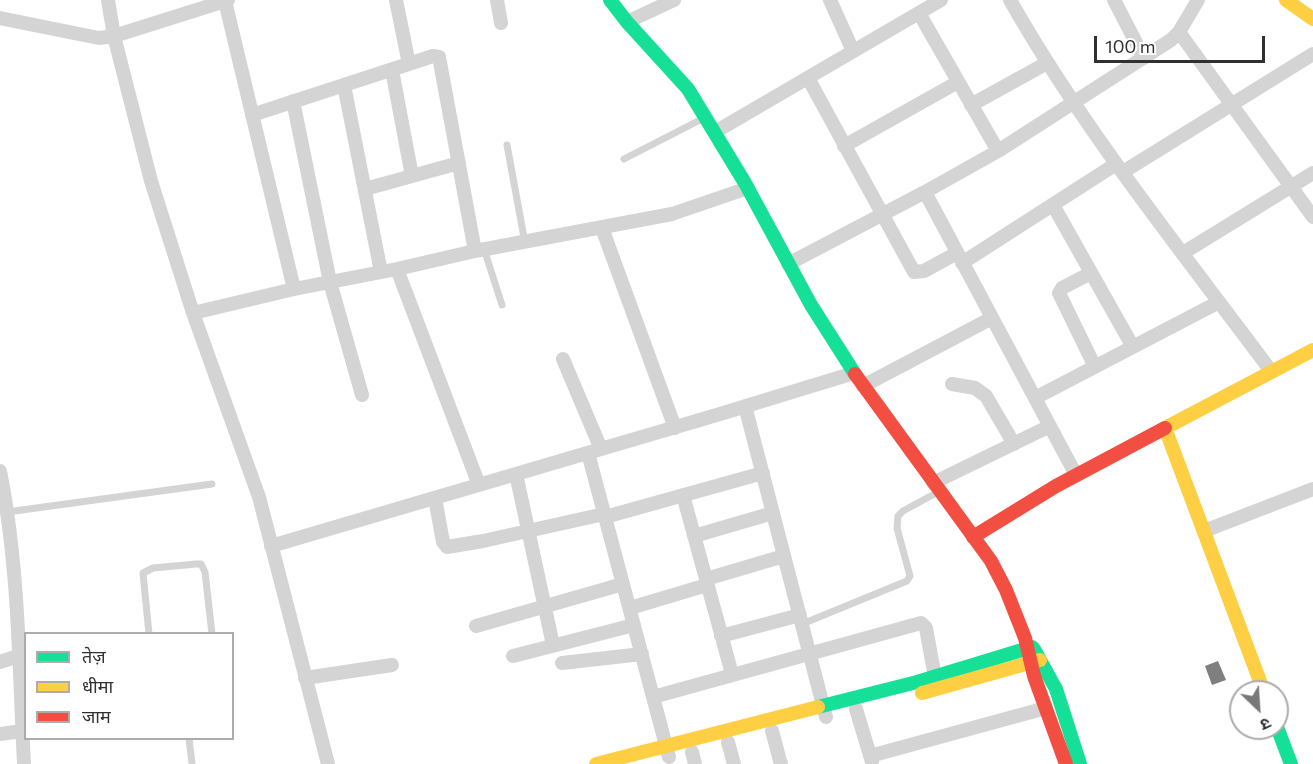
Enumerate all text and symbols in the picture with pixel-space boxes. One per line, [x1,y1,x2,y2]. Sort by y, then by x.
scale bar [1097,24,1268,62]
text: 100 m [1105,35,1155,57]
legend [24,632,234,740]
text: तेज़ [82,645,106,667]
text: धीमा [82,675,113,697]
north arrow [1229,680,1289,740]
text: जाम [82,705,111,727]
text: उ [1258,714,1274,736]

